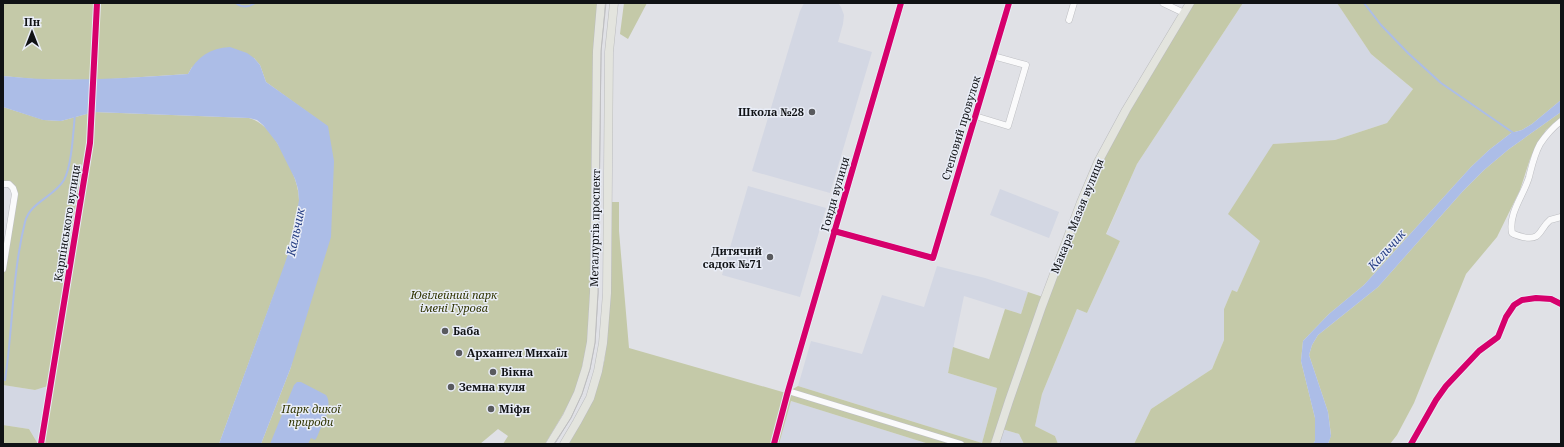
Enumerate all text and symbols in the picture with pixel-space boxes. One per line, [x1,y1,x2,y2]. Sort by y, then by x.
north arrow [12,12,52,52]
text: Пн [24,14,41,29]
street label: Степовий провулок [937,73,984,182]
place label: Школа №28 [738,104,804,119]
marker: Школа №28 [807,107,817,117]
street label: Гонди вулиця [817,155,852,233]
street label: Макара Мазая вулиця [1047,156,1107,276]
street label: Карпінського вулиця [50,163,83,282]
street label: Металургів проспект [586,169,603,287]
water label: Кальчик [282,205,309,259]
water label: Кальчик [1363,225,1410,274]
place label: Дитячий садок №71 [703,243,763,271]
marker: Дитячий садок №71 [765,252,775,262]
park label: Ювілейний парк імені Гурова [410,287,498,315]
place label: Баба [453,323,480,338]
marker: Баба [440,326,450,336]
place label: Архангел Михаїл [467,345,568,360]
marker: Архангел Михаїл [454,348,464,358]
place label: Вікна [501,364,534,379]
marker: Вікна [488,367,498,377]
place label: Земна куля [459,379,526,394]
marker: Земна куля [446,382,456,392]
park label: Парк дикої природи [280,401,341,429]
place label: Міфи [499,401,530,416]
marker: Міфи [486,404,496,414]

